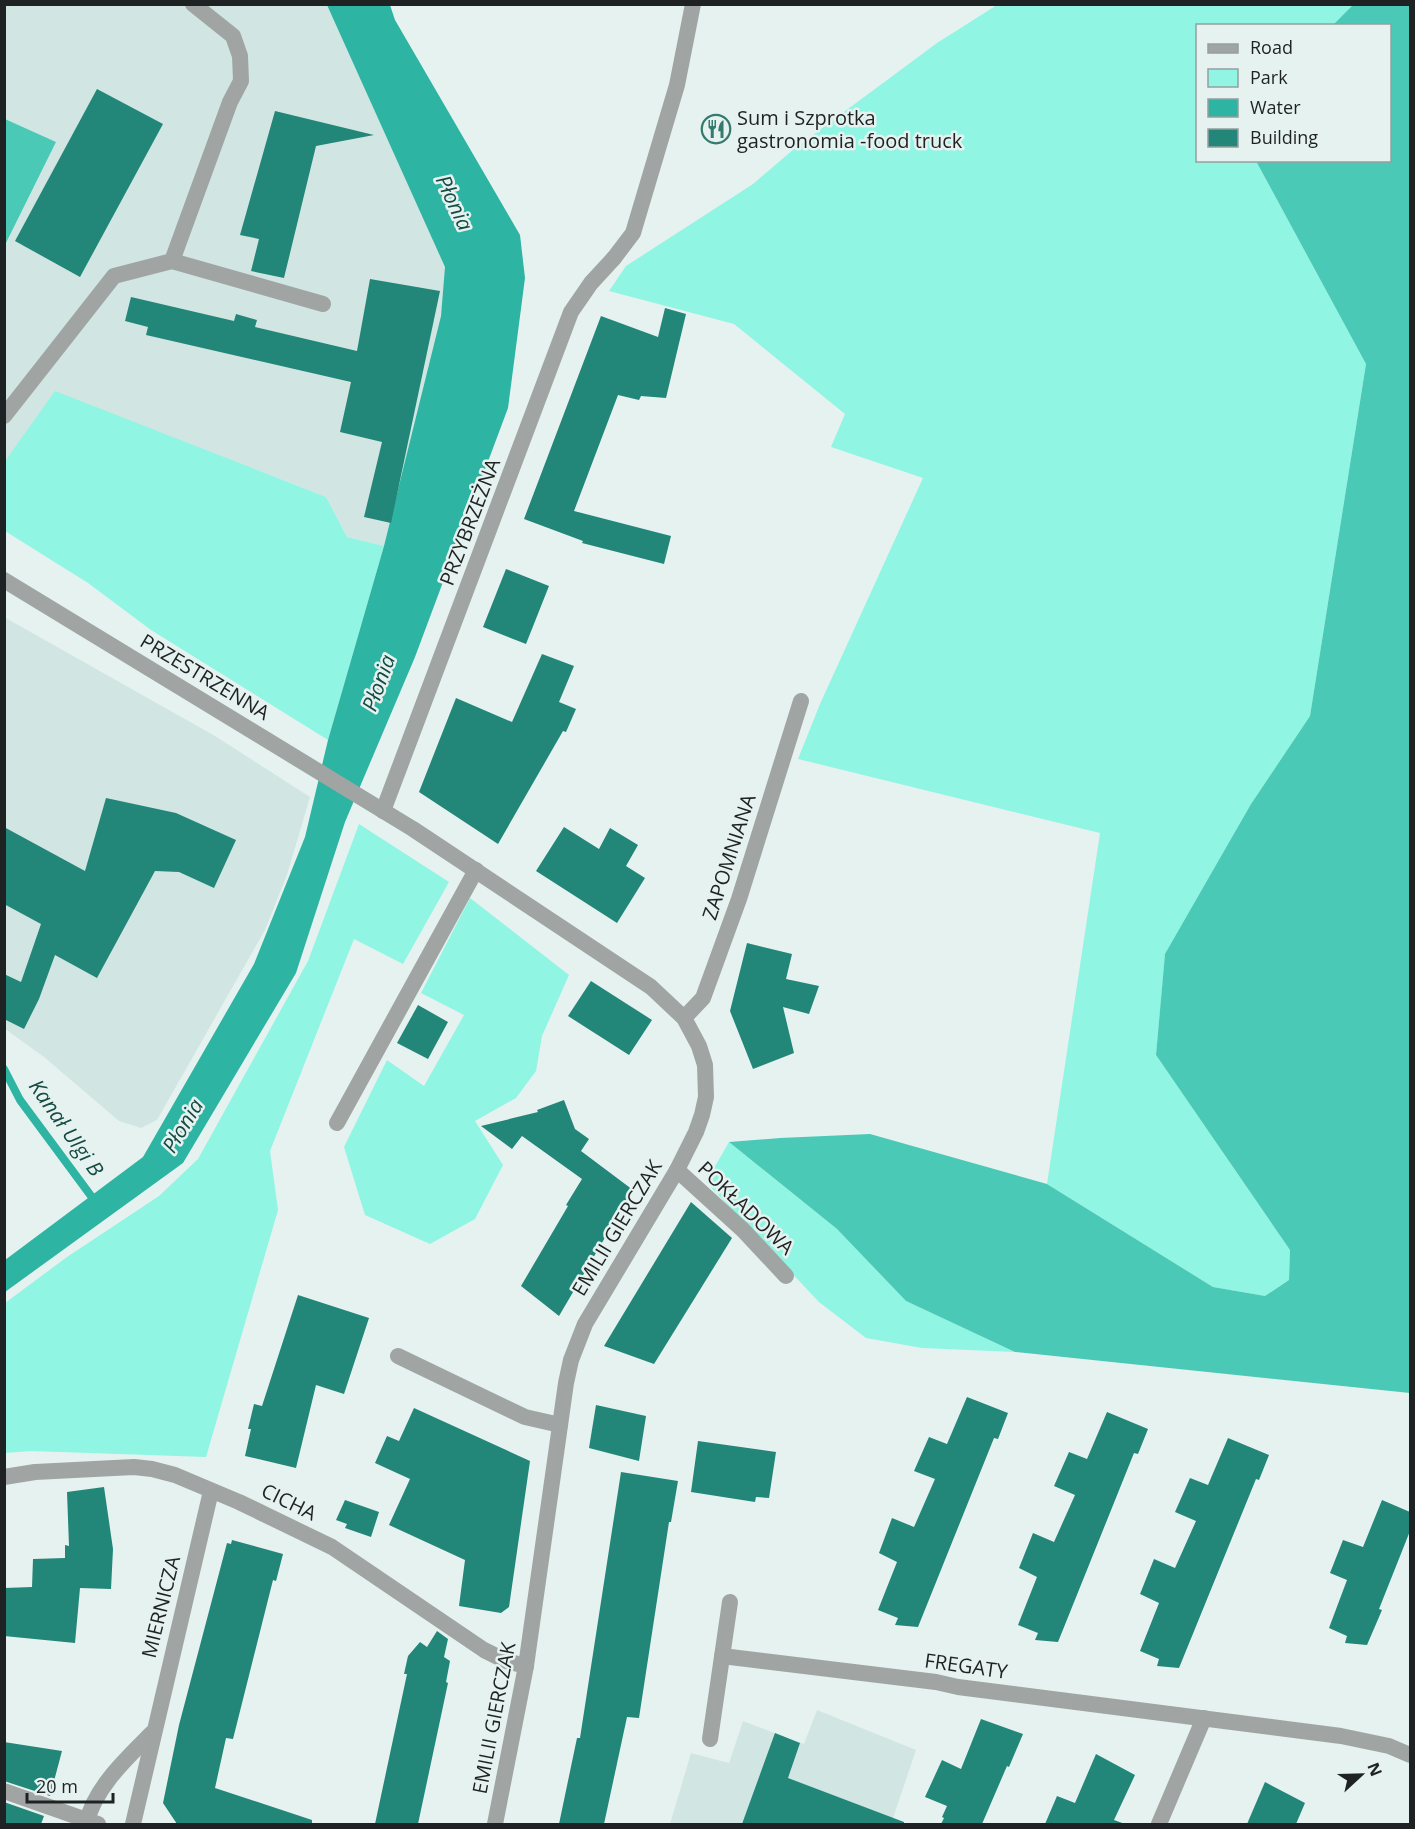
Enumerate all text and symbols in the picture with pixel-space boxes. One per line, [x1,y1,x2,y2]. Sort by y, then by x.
legend [1196,24,1391,162]
text: Road [1250,35,1293,59]
text: Park [1250,65,1288,89]
text: Water [1250,95,1301,119]
place label: Sum i Szprotka gastronomia -food truck [737,104,963,154]
restaurant icon: Sum i Szprotka gastronomia -food truck [700,113,732,145]
text: Building [1250,125,1318,149]
water label: Płonia [430,170,480,235]
street label: PRZYBRZEŻNA [433,454,506,589]
street label: PRZESTRZENNA [135,627,275,726]
water label: Płonia [355,650,401,715]
street label: ZAPOMNIANA [695,790,762,923]
water label: Kanał Ulgi B [23,1073,111,1182]
water label: Płonia [155,1093,209,1158]
street label: EMILII GIERCZAK [565,1154,668,1301]
street label: POKŁADOWA [692,1155,801,1261]
street label: CICHA [257,1477,322,1527]
street label: MIERNICZA [135,1553,186,1661]
street label: EMILII GIERCZAK [466,1639,522,1796]
street label: FREGATY [923,1646,1010,1685]
north arrow [1331,1745,1391,1805]
text: N [1362,1759,1388,1780]
scale bar [27,1766,112,1804]
text: 20 m [36,1774,78,1798]

